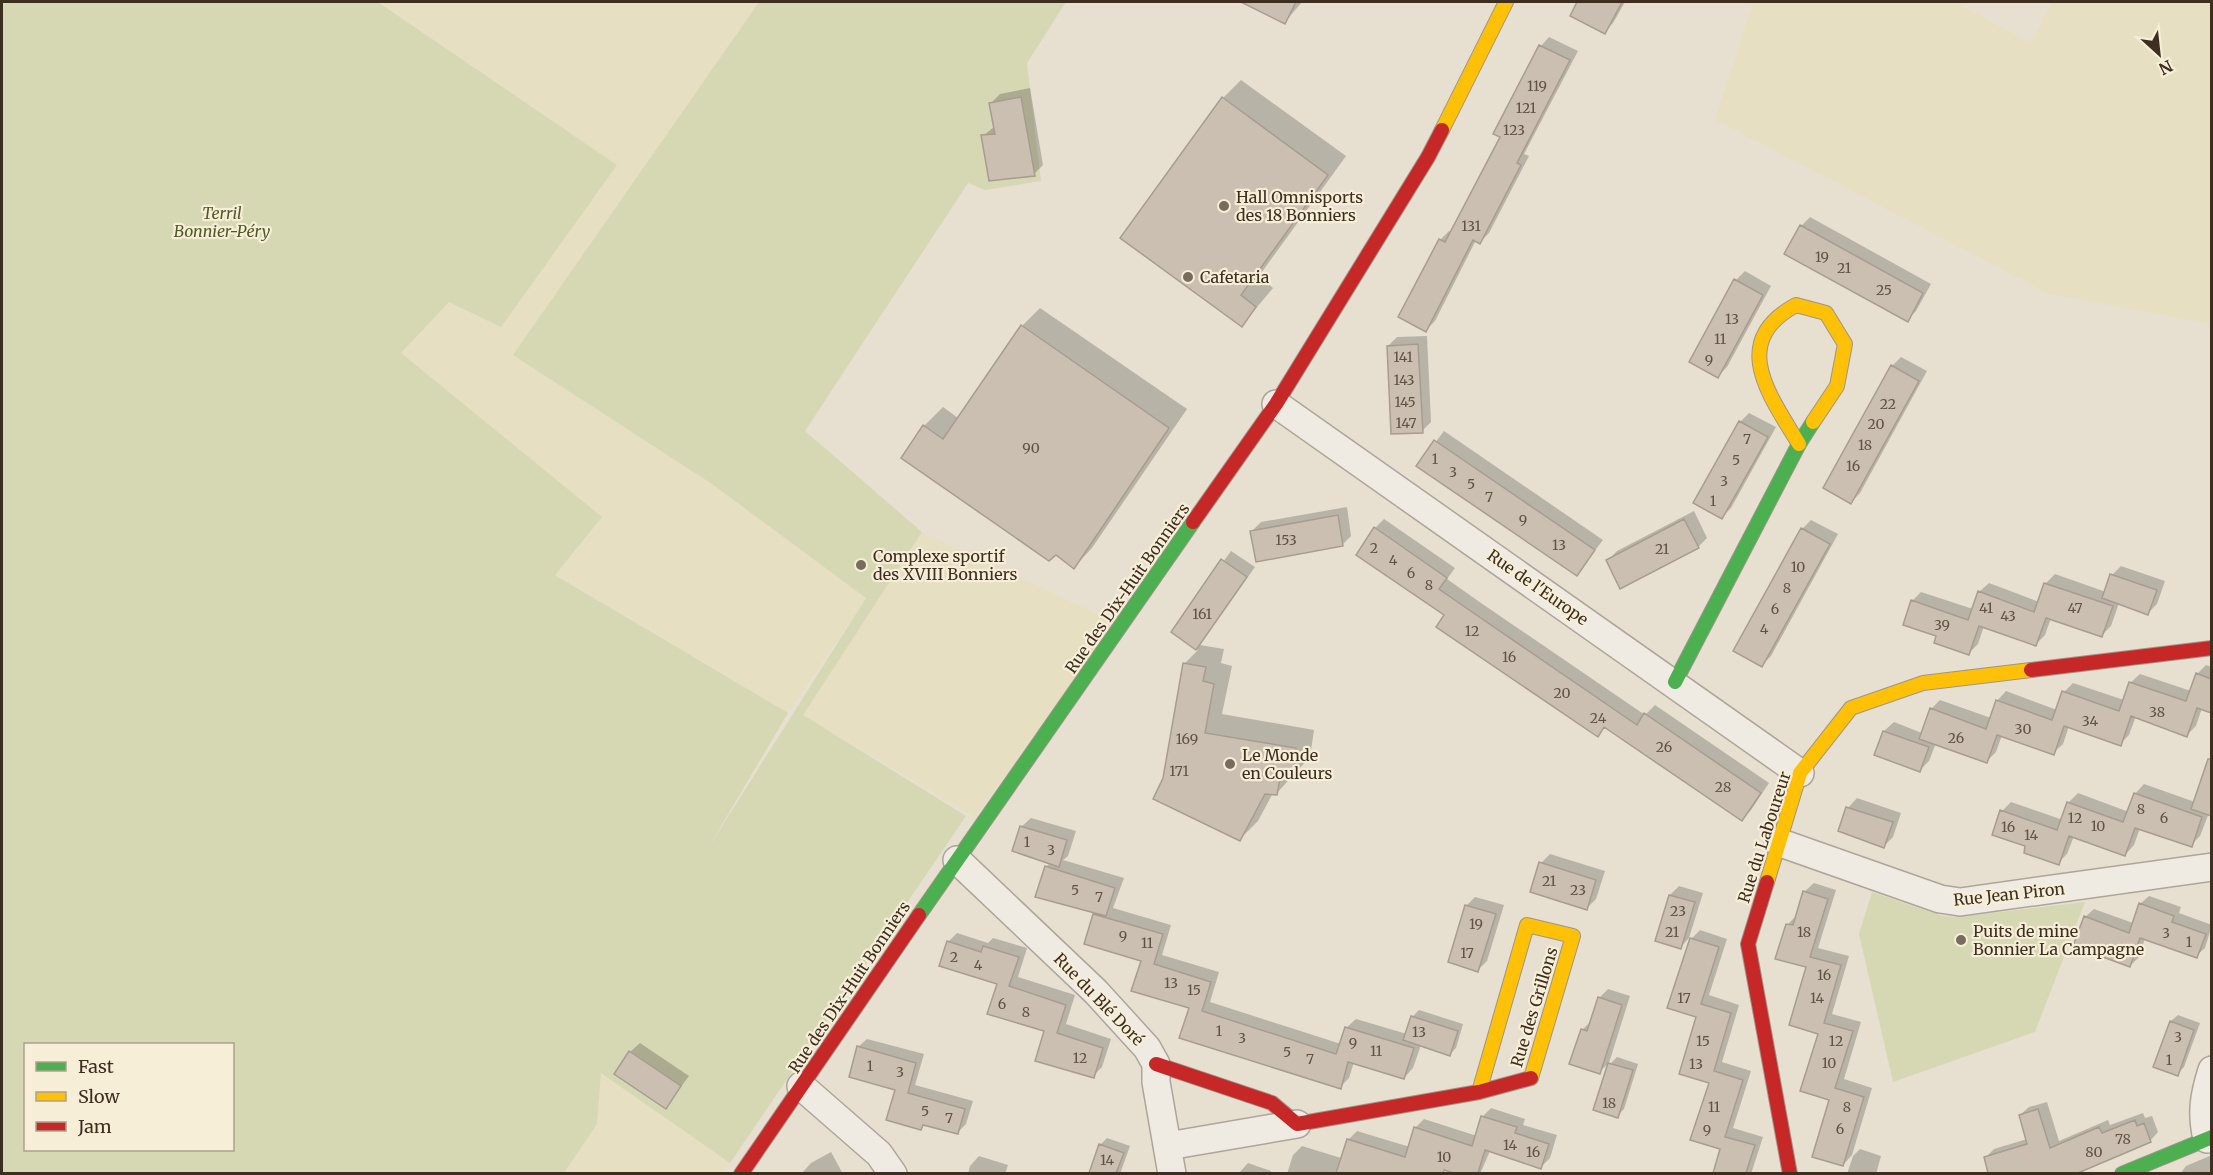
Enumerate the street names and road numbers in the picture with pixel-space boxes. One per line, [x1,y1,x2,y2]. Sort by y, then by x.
street label: Rue des Dix-Huit Bonniers [1061,499,1194,677]
street label: Rue de l'Europe [1484,545,1592,629]
street label: Rue du Laboureur [1733,769,1795,905]
street label: Rue Jean Piron [1952,878,2066,910]
street label: Rue des Dix-Huit Bonniers [784,897,914,1077]
street label: Rue des Grillons [1506,944,1562,1069]
street label: Rue du Blé Doré [1050,949,1148,1049]

